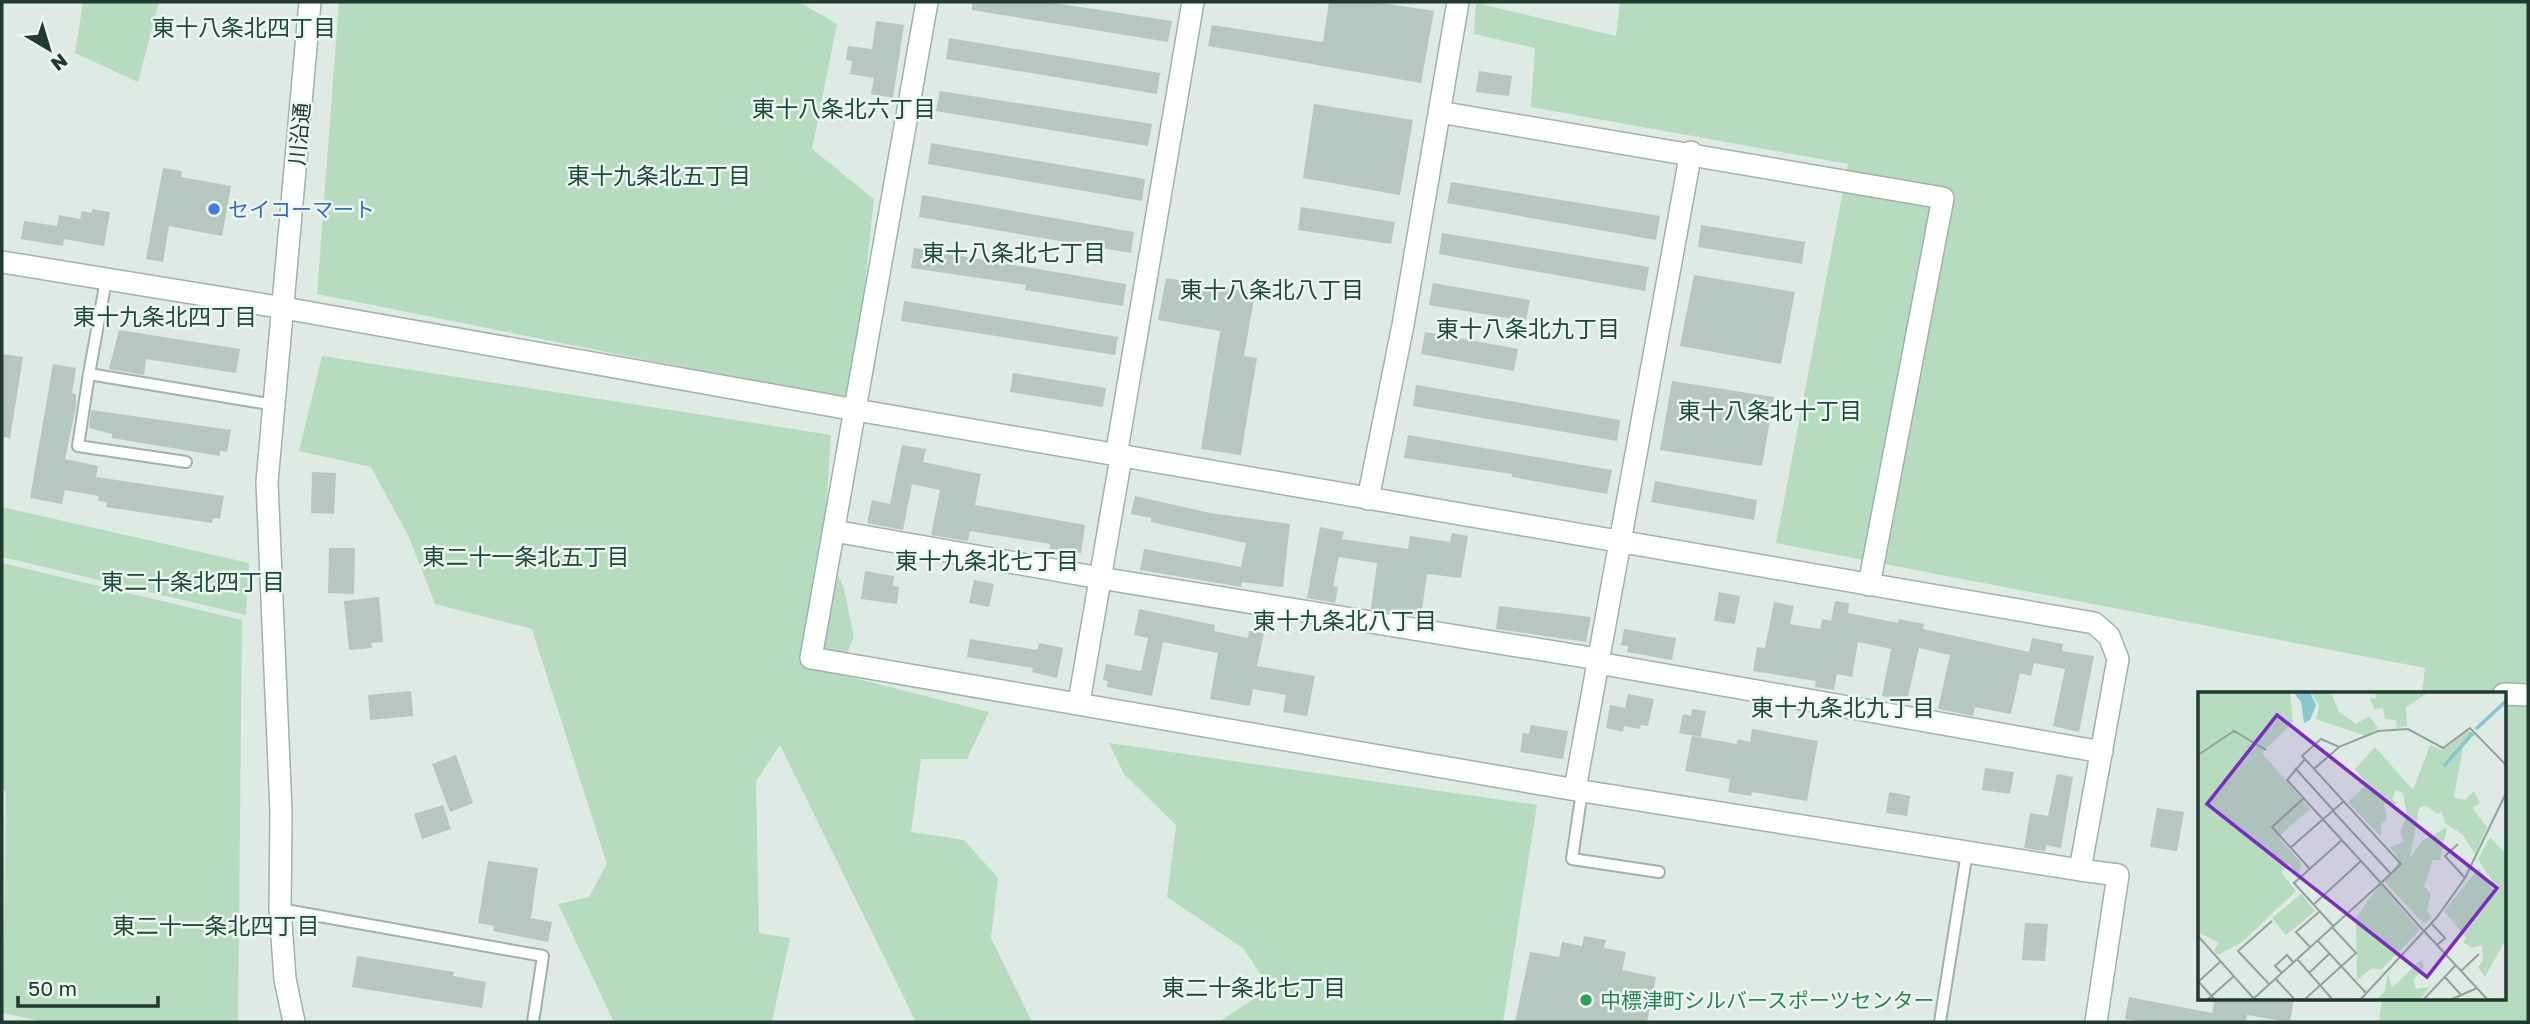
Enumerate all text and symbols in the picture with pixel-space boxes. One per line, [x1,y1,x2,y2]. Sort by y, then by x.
district label: 東十八条北四丁目 [152,13,336,41]
north arrow [14,14,84,84]
text: N [47,49,73,76]
district label: 東十八条北六丁目 [752,94,936,122]
street label: 川沿通 [283,101,315,167]
district label: 東十九条北五丁目 [567,161,751,189]
place label: セイコーマート [228,196,375,222]
marker: セイコーマート [206,201,222,217]
district label: 東十八条北七丁目 [922,238,1106,266]
district label: 東十八条北八丁目 [1180,275,1364,303]
district label: 東十九条北四丁目 [73,302,257,330]
district label: 東十八条北九丁目 [1436,314,1620,342]
district label: 東十八条北十丁目 [1678,396,1862,424]
district label: 東二十一条北五丁目 [423,542,630,570]
district label: 東十九条北七丁目 [895,546,1079,574]
district label: 東二十条北四丁目 [101,567,285,595]
district label: 東十九条北八丁目 [1253,606,1437,634]
inset map [2198,692,2506,1000]
district label: 東十九条北九丁目 [1751,693,1935,721]
district label: 東二十一条北四丁目 [113,911,320,939]
scale bar [18,964,158,1008]
district label: 東二十条北七丁目 [1162,973,1346,1001]
text: 50 m [28,975,77,1001]
place label: 中標津町シルバースポーツセンター [1600,987,1935,1013]
marker: 中標津町シルバースポーツセンター [1578,992,1594,1008]

